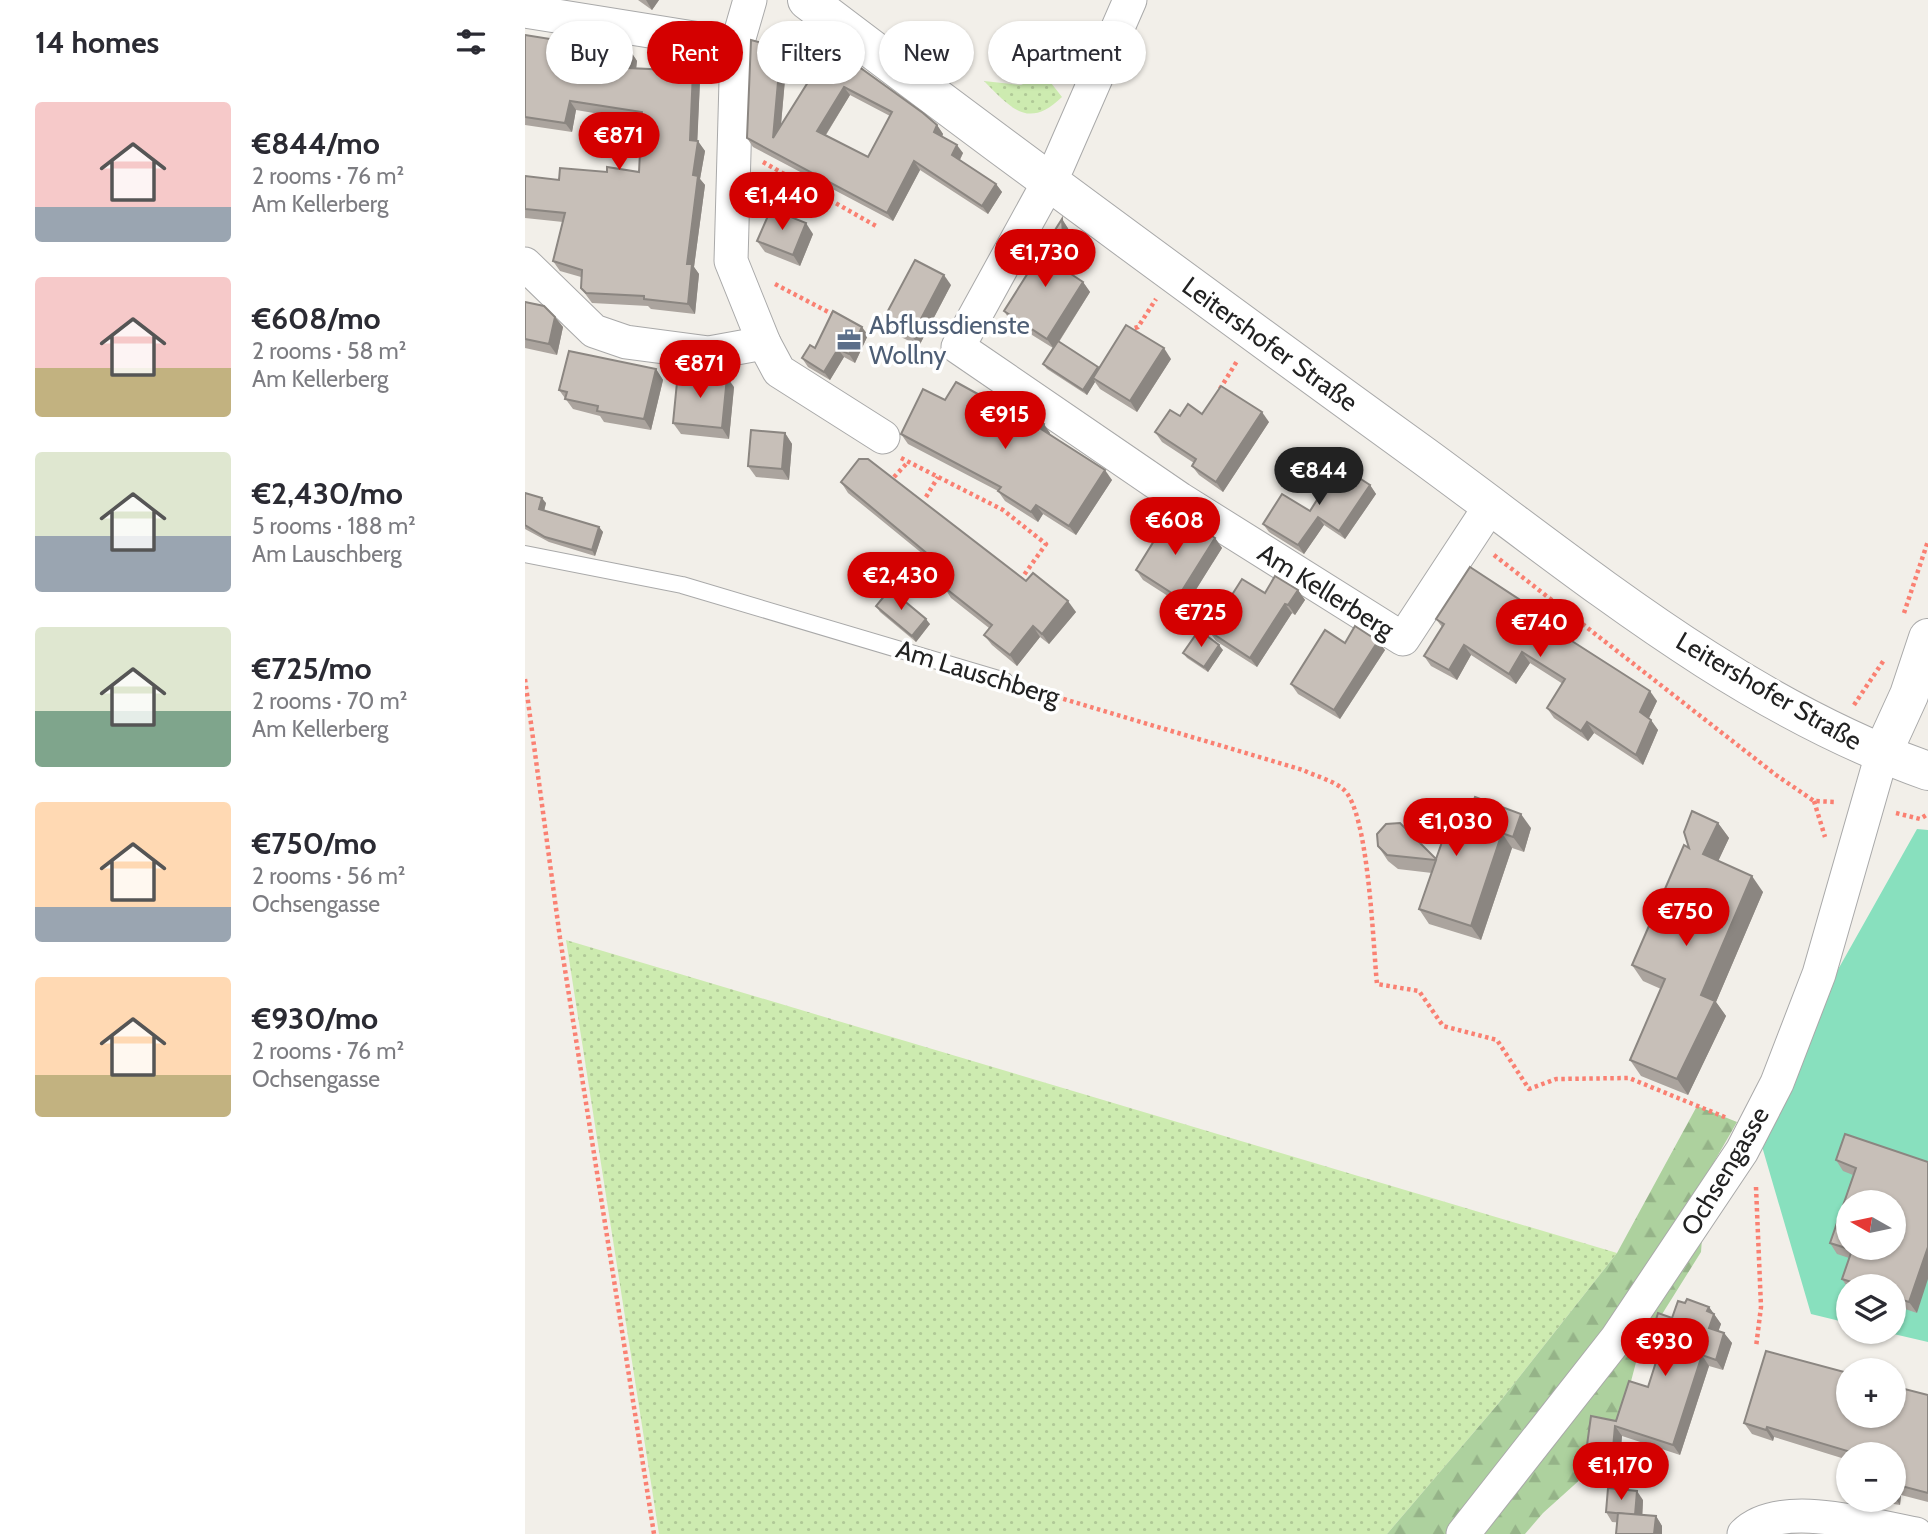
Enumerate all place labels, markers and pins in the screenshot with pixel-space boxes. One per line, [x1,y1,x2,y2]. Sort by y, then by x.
pin: €871 [578,113,660,172]
pin: €1,440 [725,173,839,232]
pin: €1,730 [988,230,1102,289]
place label: Abflussdienste Wollny [869,309,1030,371]
office icon: Abflussdienste Wollny [835,326,863,354]
pin: €871 [659,340,741,400]
pin: €915 [964,392,1046,451]
pin: €844 [1278,448,1360,507]
pin: €608 [1134,498,1216,557]
pin: €2,430 [844,552,958,612]
pin: €725 [1160,590,1242,649]
pin: €740 [1499,600,1581,659]
pin: €1,030 [1399,798,1513,858]
pin: €750 [1645,888,1727,948]
pin: €930 [1624,1318,1706,1378]
pin: €1,170 [1564,1442,1678,1502]

